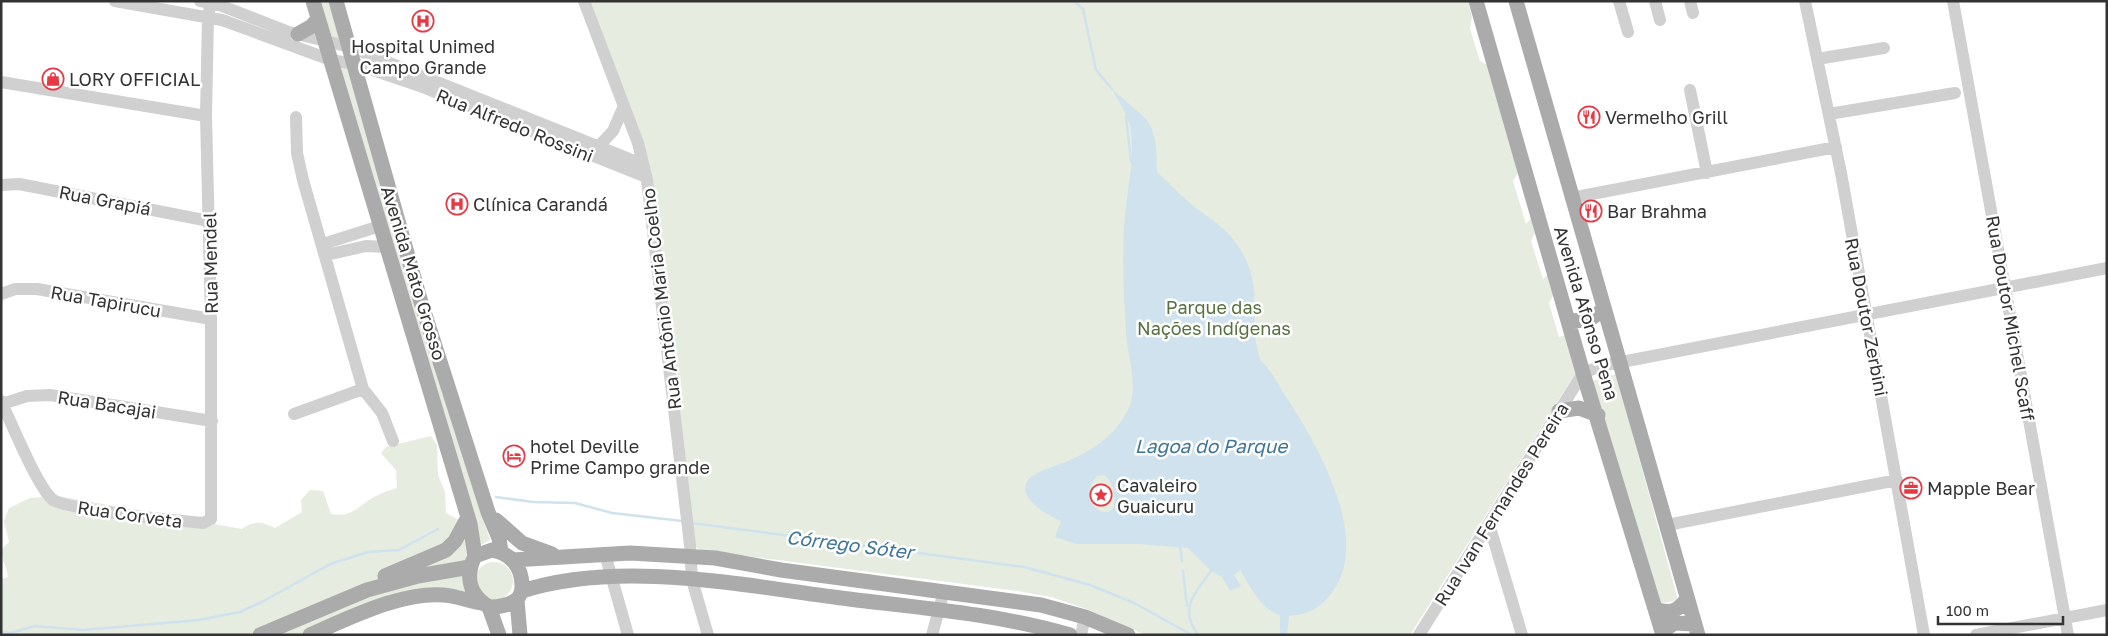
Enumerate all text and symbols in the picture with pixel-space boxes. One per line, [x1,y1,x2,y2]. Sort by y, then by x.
hospital icon: Hospital Unimed Campo Grande [411,9,435,33]
place label: Hospital Unimed Campo Grande [351,35,495,78]
shop icon: LORY OFFICIAL [41,67,65,91]
place label: LORY OFFICIAL [69,68,200,90]
street label: Rua Alfredo Rossini [433,83,597,167]
restaurant icon: Vermelho Grill [1577,105,1601,129]
place label: Vermelho Grill [1605,106,1728,128]
street label: Rua Grapiá [57,180,153,220]
street label: Avenida Mato Grosso [377,183,451,363]
street label: Rua Antônio Maria Coelho [637,187,685,411]
hospital icon: Clínica Carandá [445,192,469,216]
place label: Clínica Carandá [473,193,608,215]
restaurant icon: Bar Brahma [1579,199,1603,223]
place label: Bar Brahma [1607,200,1707,222]
street label: Rua Mendel [198,212,222,314]
street label: Rua Doutor Michel Scaff [1982,214,2040,423]
street label: Avenida Afonso Pena [1550,223,1624,403]
street label: Rua Doutor Zerbini [1841,236,1893,398]
street label: Rua Tapirucu [49,280,163,322]
park label: Parque das Nações Indígenas [1137,296,1291,339]
street label: Rua Bacajai [56,385,158,423]
street label: Rua Ivan Fernandes Pereira [1429,398,1573,610]
water label: Lagoa do Parque [1135,434,1289,457]
place label: hotel Deville Prime Campo grande [530,435,710,478]
hotel icon: hotel Deville Prime Campo grande [502,444,526,468]
place label: Cavaleiro Guaicuru [1117,474,1197,517]
office icon: Mapple Bear [1899,476,1923,500]
place label: Mapple Bear [1927,477,2035,499]
place icon: Cavaleiro Guaicuru [1089,483,1113,507]
street label: Rua Corveta [76,496,184,532]
water label: Córrego Sóter [785,525,917,563]
scale bar [1938,594,2063,626]
text: 100 m [1946,601,1989,619]

